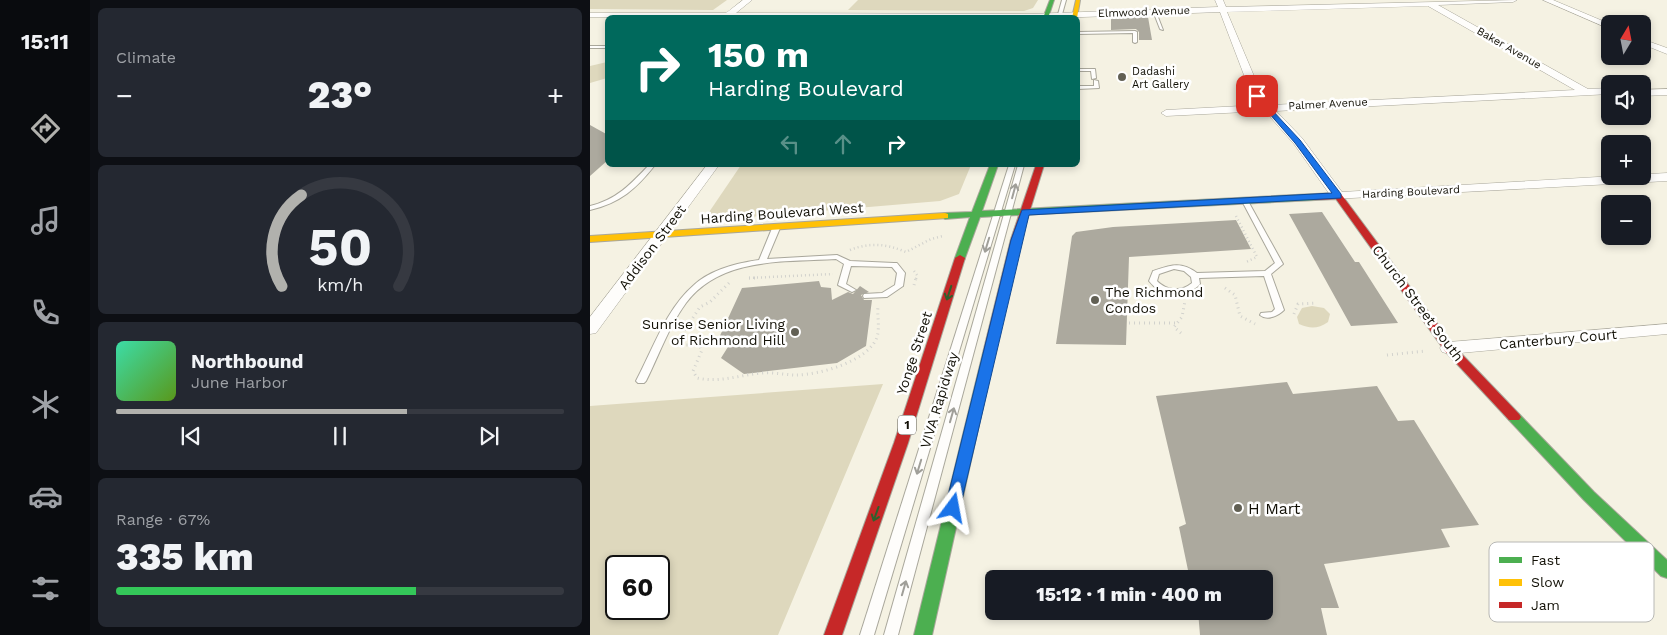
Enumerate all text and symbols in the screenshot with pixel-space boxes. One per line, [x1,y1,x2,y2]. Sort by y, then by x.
street label: Elmwood Avenue [1098,4,1190,20]
north arrow [1601,15,1651,65]
map controls [1601,15,1651,245]
street label: Baker Avenue [1474,24,1544,72]
text: 15:11 [21,29,69,54]
text: 150 m [708,34,809,76]
icon: right [625,35,690,100]
text: Climate [116,48,176,67]
place label: Dadashi Art Gallery [1132,65,1190,91]
marker: Dadashi Art Gallery [1116,71,1128,83]
text: 23° [308,73,372,117]
pin [1236,75,1278,117]
button: sound [1601,75,1651,125]
text: Harding Boulevard [708,76,904,101]
text: − [116,79,133,112]
text: + [547,79,564,112]
icon: arrive [1243,82,1271,110]
street label: Palmer Avenue [1288,95,1368,113]
icon: directions [28,111,63,146]
icon: left [776,130,804,158]
icon: ahead [829,130,857,158]
icon: right [882,130,910,158]
button: + [1601,135,1651,185]
one-way arrow [1010,183,1020,199]
street label: Harding Boulevard [1362,183,1460,201]
button: − [1601,195,1651,245]
street label: Harding Boulevard West [700,199,864,227]
street label: Addison Street [615,201,689,292]
icon: music [28,203,63,238]
text: 50 [308,217,372,278]
one-way arrow [982,237,992,253]
street label: Church Street South [1369,242,1467,364]
text: km/h [317,274,363,295]
place label: The Richmond Condos [1105,284,1203,316]
one-way arrow [944,285,953,300]
marker: The Richmond Condos [1089,294,1101,306]
icon: phone [28,295,63,330]
street label: Yonge Street [893,309,935,397]
place label: Sunrise Senior Living of Richmond Hill [642,316,786,348]
marker: Sunrise Senior Living of Richmond Hill [789,326,801,338]
street label: Canterbury Court [1498,326,1618,352]
street label: VIVA Rapidway [917,349,961,450]
text: Northbound [191,350,303,373]
text: June Harbor [191,373,288,392]
icon: climate [28,387,63,422]
one-way arrow [948,407,957,423]
road number: 1 [898,416,916,434]
icon: previous [177,422,205,450]
icon: pause [326,422,354,450]
icon: next [475,422,503,450]
one-way arrow [913,459,923,475]
icon: car [28,479,63,514]
position arrow [926,481,978,533]
place label: H Mart [1248,499,1301,518]
marker: H Mart [1232,502,1244,514]
one-way arrow [871,505,880,521]
text: Range · 67% [116,510,210,529]
text: 335 km [116,535,254,579]
legend [1489,542,1654,622]
text: Fast [1531,552,1560,568]
speed limit sign: 60 [605,555,670,620]
icon: filters [28,571,63,606]
text: Slow [1531,574,1564,590]
one-way arrow [899,580,909,596]
text: 15:12 · 1 min · 400 m [1036,583,1222,606]
text: Jam [1531,597,1560,613]

